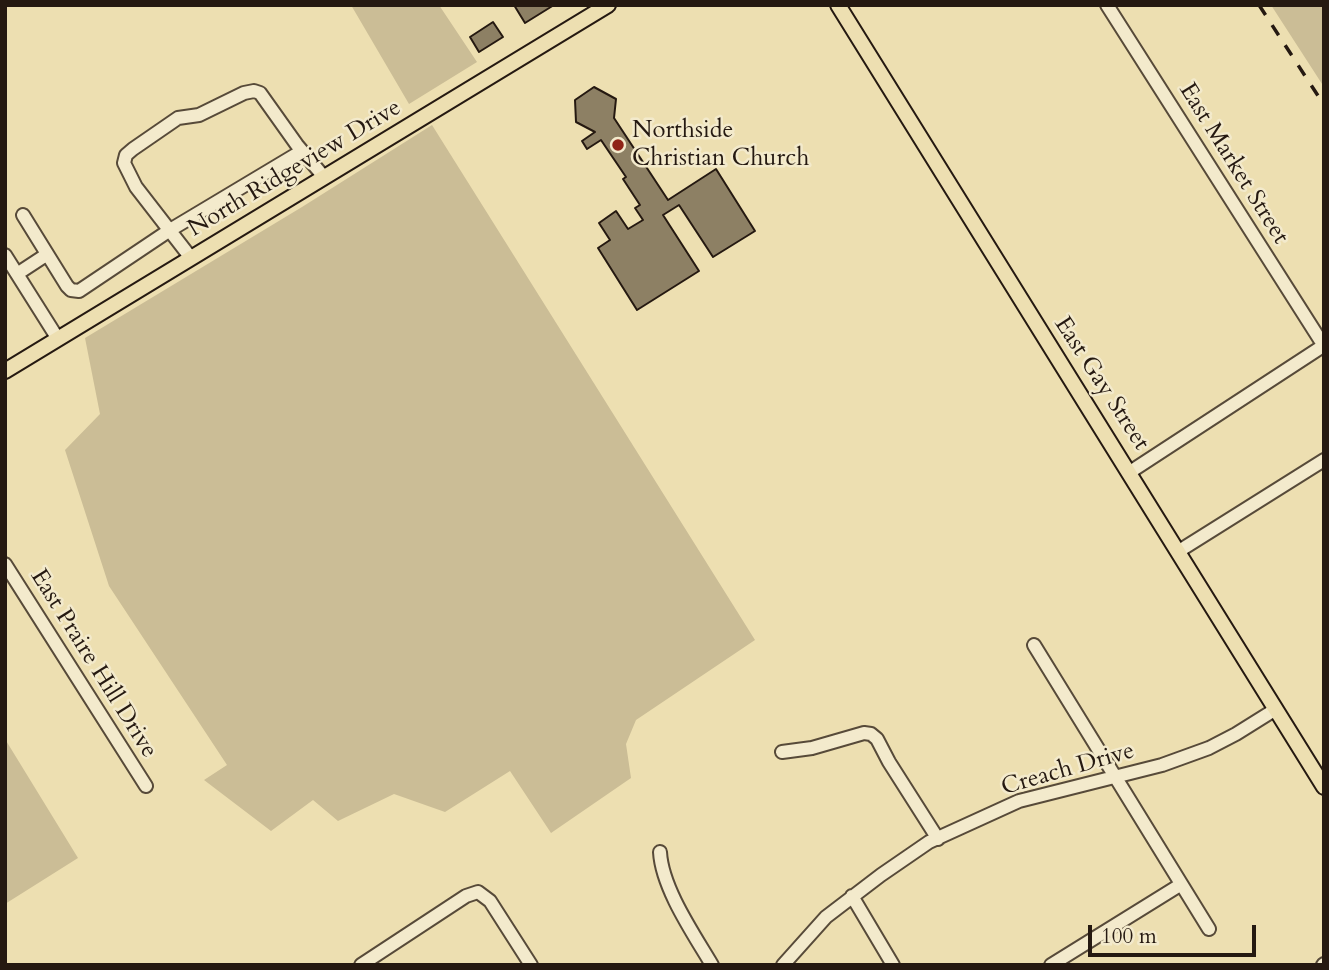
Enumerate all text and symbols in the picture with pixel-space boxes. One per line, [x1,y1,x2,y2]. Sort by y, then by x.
street label: East Market Street [1172,78,1294,250]
street label: North Ridgeview Drive [183,94,407,244]
place label: Northside Christian Church [632,117,809,173]
marker: Northside Christian Church [610,137,626,153]
street label: East Gay Street [1047,312,1155,456]
street label: East Praire Hill Drive [23,564,163,764]
street label: Creach Drive [998,737,1138,803]
scale bar [1091,911,1259,955]
text: 100 m [1101,922,1157,951]

